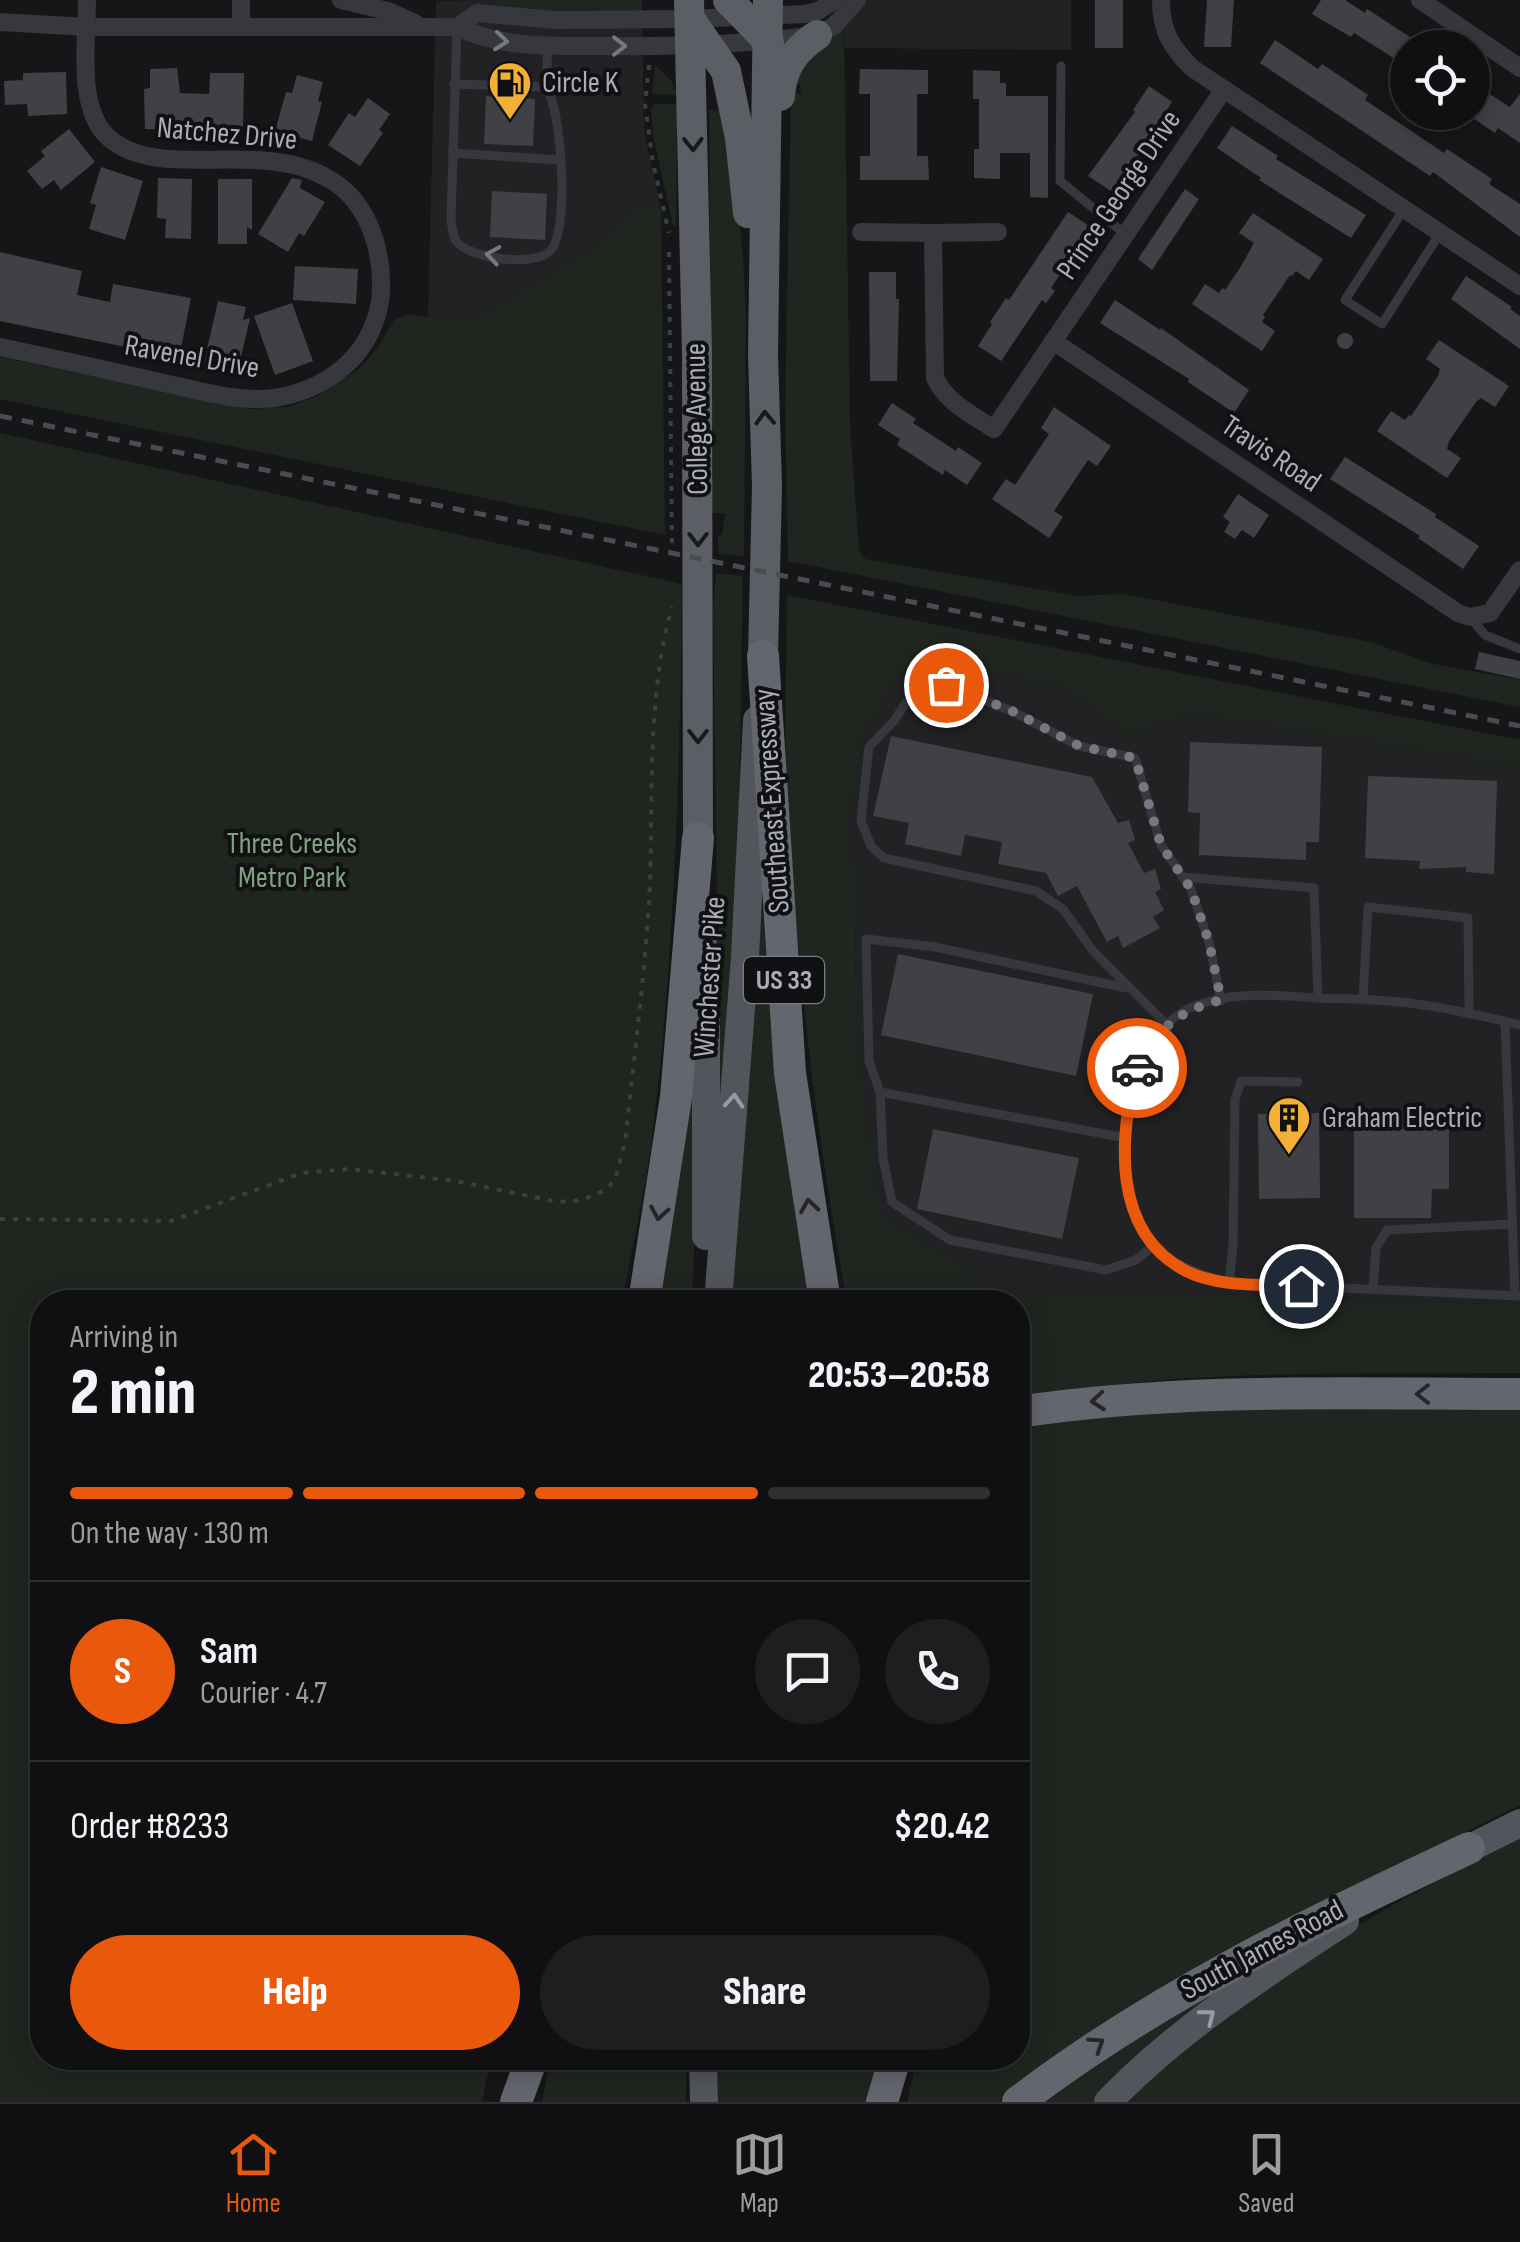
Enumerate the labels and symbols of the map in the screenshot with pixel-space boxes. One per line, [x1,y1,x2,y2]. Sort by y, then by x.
one-way arrow [493,30,509,51]
one-way arrow [612,36,628,57]
fuel station icon: Circle K [487,60,533,121]
place label: Circle K [542,65,619,101]
street label: Prince George Drive [1049,103,1189,287]
street label: Natchez Drive [155,110,299,158]
one-way arrow [682,138,704,153]
one-way arrow [485,246,501,267]
street label: Ravenel Drive [122,327,262,387]
street label: College Avenue [678,343,716,495]
street label: Travis Road [1214,408,1328,500]
one-way arrow [755,410,776,426]
one-way arrow [688,532,709,548]
pin [904,643,989,728]
street label: Southeast Expressway [746,687,798,914]
one-way arrow [687,730,709,745]
park label: Three Creeks Metro Park [227,826,357,896]
street label: Winchester Pike [686,895,734,1059]
road number: US 33 [744,957,824,1003]
courier [1087,1018,1187,1118]
one-way arrow [723,1092,745,1108]
building icon: Graham Electric [1266,1095,1312,1156]
place label: Graham Electric [1322,1100,1482,1136]
one-way arrow [799,1198,820,1215]
one-way arrow [649,1205,670,1221]
pin [1259,1244,1344,1329]
one-way arrow [1414,1383,1430,1405]
one-way arrow [1089,1390,1105,1412]
street label: South James Road [1174,1892,1350,2008]
one-way arrow [1197,2010,1215,2027]
one-way arrow [1086,2038,1104,2057]

